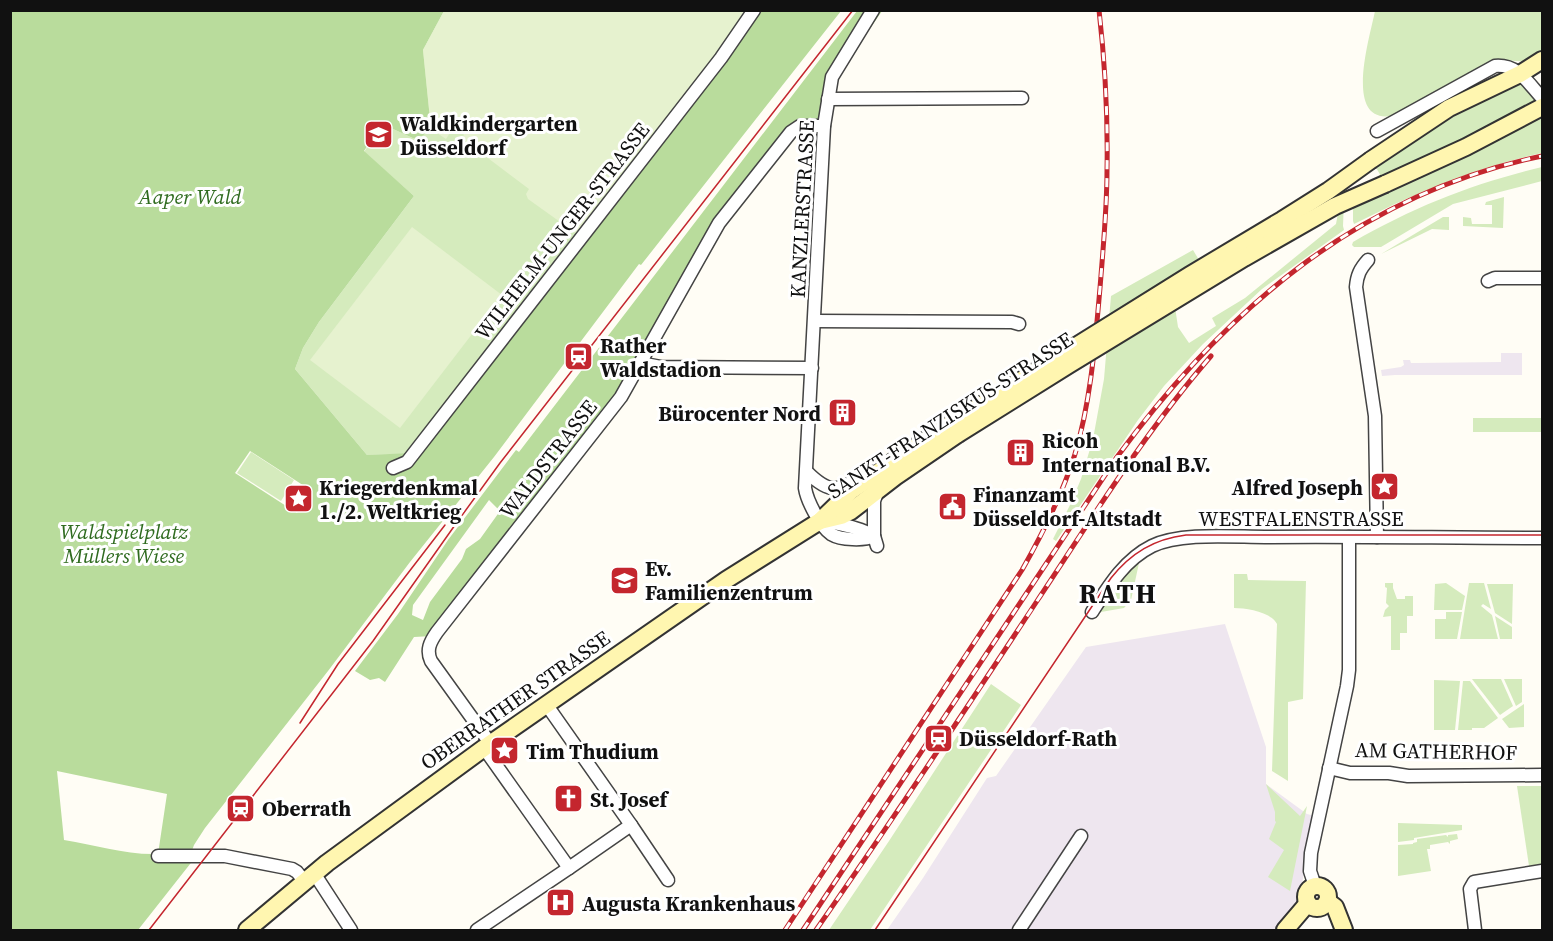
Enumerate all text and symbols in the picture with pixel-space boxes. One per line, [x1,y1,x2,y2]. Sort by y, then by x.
place label: Waldkindergarten Düsseldorf [400,109,578,162]
street label: WILHELM-UNGER-STRASSE [468,116,656,346]
school or university icon: Waldkindergarten Düsseldorf [363,119,395,151]
street label: KANZLERSTRASSE [783,119,821,299]
park label: Aaper Wald [137,182,242,211]
street label: SANKT-FRANZISKUS-STRASSE [822,325,1078,505]
place label: Rather Waldstadion [600,331,721,384]
station icon: Rather Waldstadion [563,341,595,373]
street label: WALDSTRASSE [492,394,604,524]
building icon: Bürocenter Nord [826,397,858,429]
place label: Bürocenter Nord [658,399,822,428]
place label: Ricoh International B.V. [1042,426,1211,479]
building icon: Ricoh International B.V. [1005,436,1037,468]
place icon: Alfred Joseph [1368,471,1400,503]
place label: Kriegerdenkmal 1./2. Weltkrieg [319,473,478,526]
place label: Alfred Joseph [1232,473,1363,502]
place label: Finanzamt Düsseldorf-Altstadt [973,480,1162,533]
place icon: Kriegerdenkmal 1./2. Weltkrieg [282,483,314,515]
public building icon: Finanzamt Düsseldorf-Altstadt [936,490,968,522]
street label: WESTFALENSTRASSE [1198,504,1404,533]
park label: Waldspielplatz Müllers Wiese [60,517,189,570]
place label: Ev. Familienzentrum [645,554,813,607]
school or university icon: Ev. Familienzentrum [608,564,640,596]
district label: RATH [1079,575,1157,612]
street label: OBERRATHER STRASSE [414,624,616,776]
station icon: Düsseldorf-Rath [922,722,954,754]
place label: Düsseldorf-Rath [959,724,1117,753]
place icon: Tim Thudium [489,735,521,767]
street label: AM GATHERHOF [1355,735,1517,767]
place label: Tim Thudium [526,737,659,766]
church icon: St. Josef [553,783,585,815]
place label: St. Josef [590,785,669,814]
station icon: Oberrath [225,792,257,824]
place label: Oberrath [262,794,351,823]
hospital icon: Augusta Krankenhaus [545,887,577,919]
place label: Augusta Krankenhaus [582,889,796,918]

